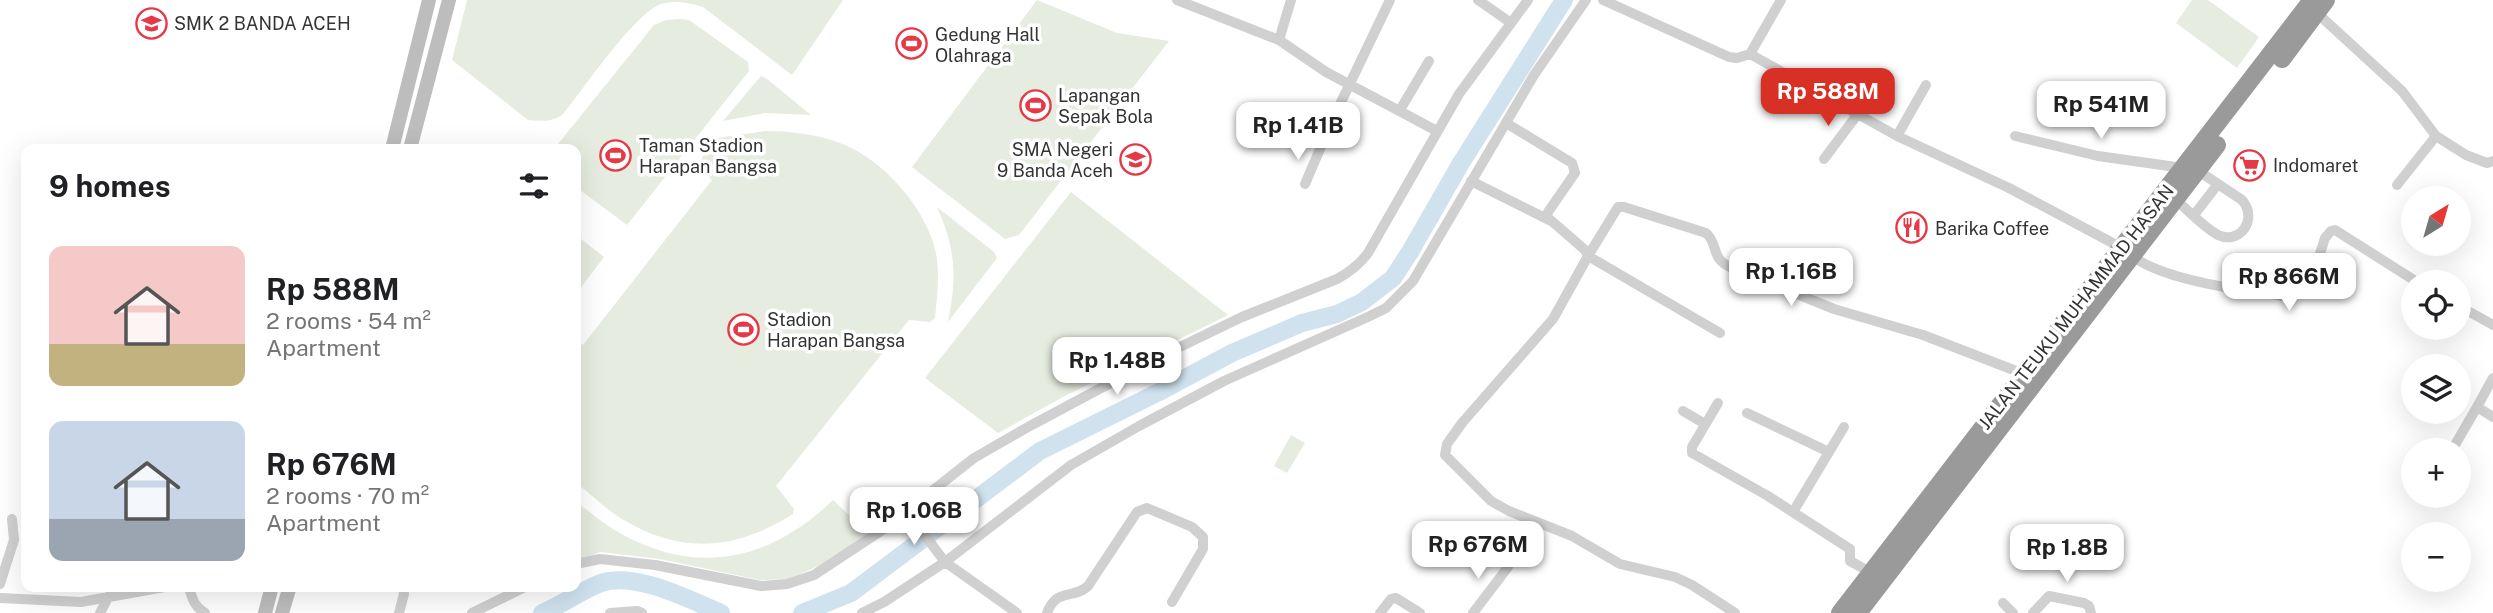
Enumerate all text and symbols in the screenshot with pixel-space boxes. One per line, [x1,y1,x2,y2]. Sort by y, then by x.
school or university icon: SMK 2 BANDA ACEH [134,6,168,40]
place label: SMK 2 BANDA ACEH [174,13,351,34]
place label: Gedung Hall Olahraga [935,24,1040,66]
sports icon: Gedung Hall Olahraga [895,27,929,61]
pin: Rp 588M [1763,68,1893,128]
text: Rp 588M [1777,77,1879,104]
pin: Rp 541M [2036,82,2166,141]
place label: Lapangan Sepak Bola [1058,85,1153,127]
sports icon: Lapangan Sepak Bola [1018,88,1052,122]
text: Rp 541M [2053,90,2149,117]
pin: Rp 1.41B [1226,102,1370,162]
text: Rp 1.41B [1252,111,1344,138]
place label: Taman Stadion Harapan Bangsa [639,135,777,177]
sports icon: Taman Stadion Harapan Bangsa [599,138,633,172]
place label: SMA Negeri 9 Banda Aceh [997,139,1113,181]
school or university icon: SMA Negeri 9 Banda Aceh [1119,142,1153,176]
supermarket icon: Indomaret [2233,148,2267,182]
place label: Indomaret [2273,155,2359,176]
icon: filters [515,167,553,205]
text: 9 homes [49,168,171,204]
street label: JALAN TEUKU MUHAMMAD HASAN [1974,180,2178,434]
north arrow [2401,186,2471,256]
map controls [2401,186,2471,592]
restaurant icon: Barika Coffee [1895,211,1929,245]
place label: Barika Coffee [1935,218,2049,239]
pin: Rp 1.16B [1719,248,1863,308]
pin: Rp 866M [2224,254,2354,313]
text: Rp 1.16B [1745,257,1837,284]
text: Rp 866M [2238,262,2340,289]
button: locate [2401,270,2471,340]
text: Rp 588M [266,271,400,307]
icon: home [105,274,189,358]
text: 2 rooms · 54 m² [266,307,431,334]
place label: Stadion Harapan Bangsa [767,309,905,351]
sports icon: Stadion Harapan Bangsa [727,312,761,346]
text: Apartment [266,334,381,361]
pin: Rp 1.48B [1045,338,1189,397]
text: Rp 1.48B [1068,346,1166,373]
button: layers [2401,354,2471,424]
button: + [2401,438,2471,508]
text: Rp 676M [266,446,397,482]
icon: home [105,449,189,533]
text: 2 rooms · 70 m² [266,482,429,509]
pin: Rp 1.06B [842,488,986,547]
text: Rp 1.06B [866,496,962,523]
text: Apartment [266,509,381,536]
pin: Rp 676M [1413,522,1543,581]
button: − [2401,522,2471,592]
pin: Rp 1.8B [2002,524,2132,584]
text: Rp 676M [1428,530,1528,557]
text: Rp 1.8B [2026,533,2108,560]

